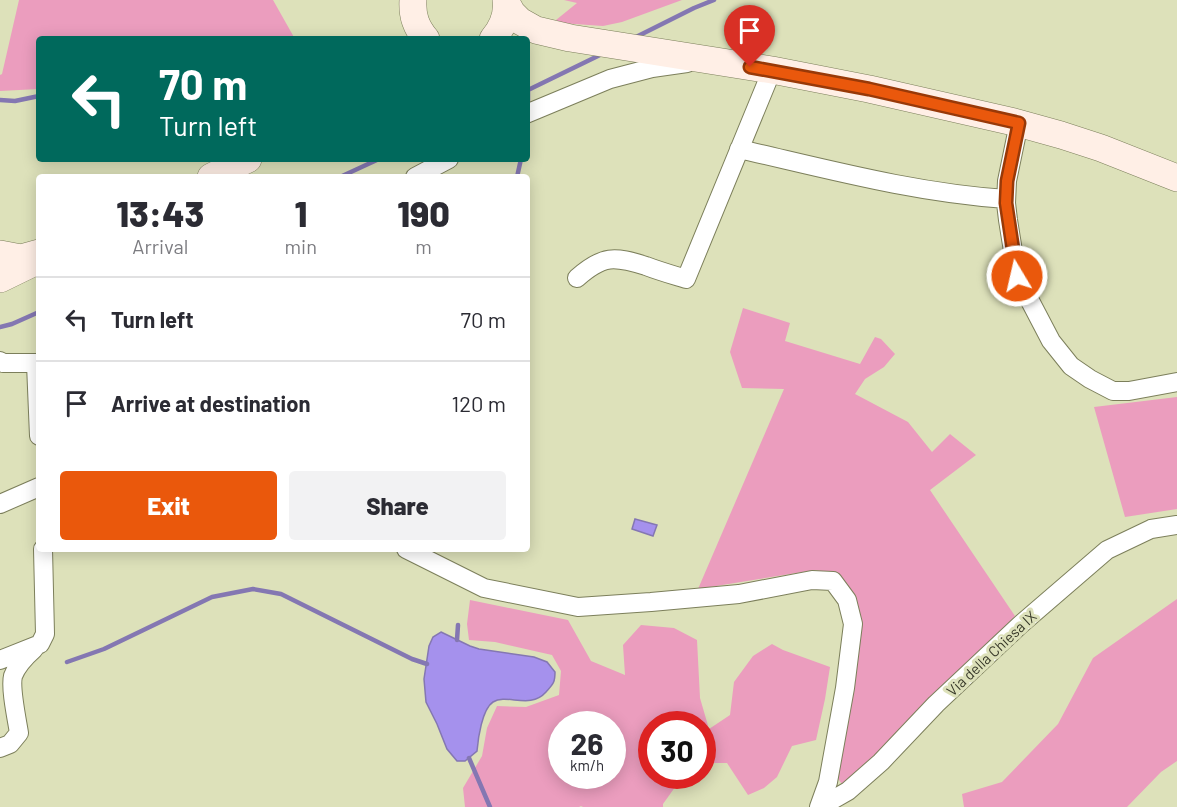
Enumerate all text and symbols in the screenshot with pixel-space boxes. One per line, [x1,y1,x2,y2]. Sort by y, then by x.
pin [724,5,775,67]
icon: arrive [733,14,766,47]
text: 70 m [159,58,247,108]
icon: left [60,60,138,138]
text: Turn left [159,109,257,141]
text: 13:43 [116,191,204,234]
text: 1 [294,191,307,234]
text: 190 [397,191,450,234]
text: Arrival [132,234,188,258]
text: min [285,234,317,258]
text: m [415,234,432,258]
position arrow [985,244,1049,308]
icon: left [60,303,93,336]
text: Turn left [111,306,194,332]
text: 70 m [461,306,506,332]
icon: arrive [60,387,93,420]
text: Arrive at destination [111,390,310,416]
text: 120 m [451,390,506,416]
button: Exit [60,471,277,540]
button: Share [289,471,506,540]
street label: Via della Chiesa IX [942,607,1040,699]
speed limit sign: 30 [638,711,716,789]
text: 26 [571,725,603,761]
text: km/h [570,756,604,774]

